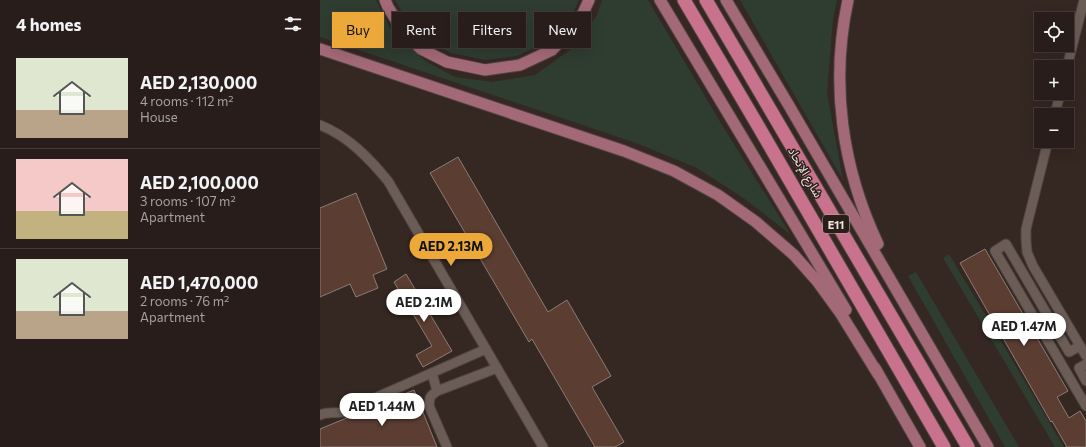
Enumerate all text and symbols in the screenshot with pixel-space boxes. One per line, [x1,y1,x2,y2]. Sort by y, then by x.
chip: Buy [332,12,384,48]
chip: Rent [392,12,450,48]
chip: Filters [458,12,526,48]
chip: New [534,12,591,48]
map controls [1034,12,1074,148]
button: locate [1034,12,1074,52]
icon: filters [282,13,304,35]
text: 4 homes [16,14,81,35]
button: + [1034,60,1074,100]
text: AED 2,130,000 [140,72,257,93]
icon: home [48,74,96,122]
text: 4 rooms · 112 m² [140,93,233,109]
button: − [1034,108,1074,148]
text: House [140,109,178,125]
street label: شارع الإتحاد [783,144,826,201]
text: AED 2,100,000 [140,172,259,193]
icon: home [48,175,96,223]
text: 3 rooms · 107 m² [140,193,236,209]
text: Apartment [140,209,205,225]
road number: E11 [823,215,849,233]
pin: AED 2.13M [405,233,497,267]
text: AED 2.13M [419,238,483,254]
text: AED 1,470,000 [140,272,258,293]
icon: home [48,275,96,323]
pin: AED 2.1M [383,289,465,323]
text: 2 rooms · 76 m² [140,293,229,309]
text: AED 2.1M [395,294,453,310]
text: Apartment [140,309,205,325]
pin: AED 1.47M [978,313,1070,347]
text: AED 1.47M [991,318,1057,334]
pin: AED 1.44M [336,393,428,427]
text: AED 1.44M [349,398,415,414]

